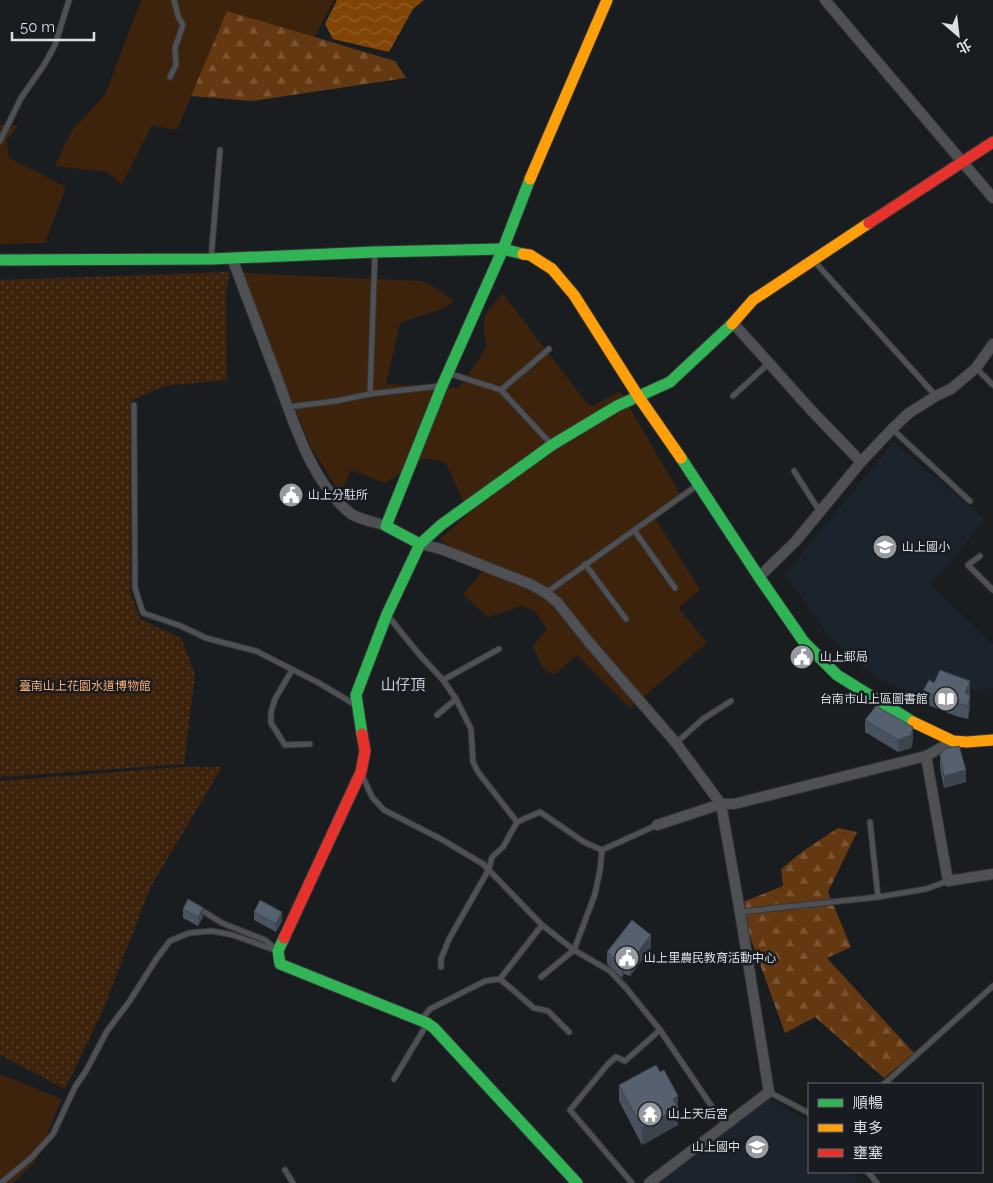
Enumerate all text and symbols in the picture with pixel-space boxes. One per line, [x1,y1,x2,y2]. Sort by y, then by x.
scale bar [12,10,95,42]
north arrow [933,10,983,60]
text: 50 m [20,18,55,36]
text: 北 [954,36,974,57]
public building icon: 山上分駐所 [278,482,304,508]
place label: 山上分駐所 [308,488,368,502]
school or university icon: 山上國小 [872,534,898,560]
place label: 山上國小 [902,540,950,554]
public building icon: 山上郵局 [789,644,815,670]
place label: 山上郵局 [820,650,868,664]
district label: 山仔頂 [380,676,426,694]
park label: 臺南山上花園水道博物館 [19,679,151,693]
library icon: 台南市山上區圖書館 [933,686,959,712]
place label: 台南市山上區圖書館 [820,692,928,706]
public building icon: 山上里農民教育活動中心 [614,945,640,971]
place label: 山上里農民教育活動中心 [644,951,776,965]
legend [808,1083,983,1173]
text: 順暢 [853,1094,883,1112]
temple icon: 山上天后宮 [637,1101,663,1127]
place label: 山上天后宮 [668,1107,728,1121]
text: 車多 [853,1119,883,1137]
school or university icon: 山上國中 [744,1134,770,1160]
place label: 山上國中 [692,1140,740,1154]
text: 壅塞 [853,1144,883,1162]

